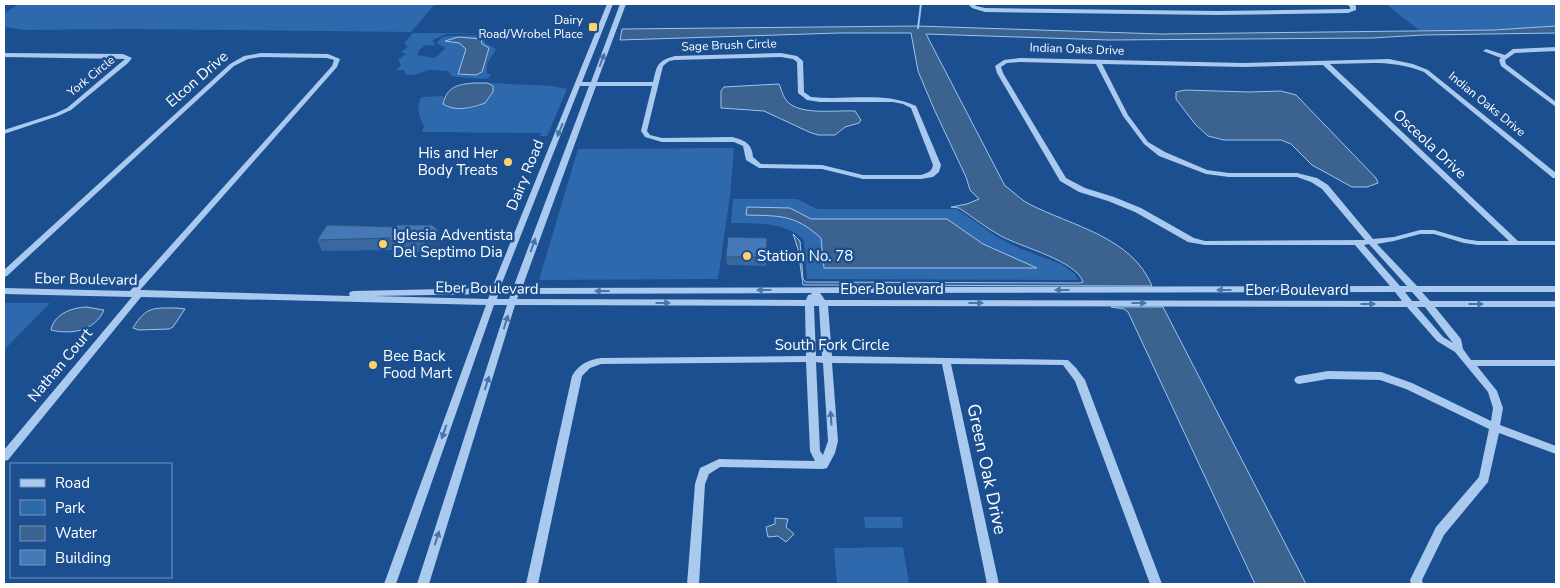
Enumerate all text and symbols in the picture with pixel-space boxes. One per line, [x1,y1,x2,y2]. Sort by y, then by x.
place label: Dairy Road/Wrobel Place [478,12,584,42]
marker: Dairy Road/Wrobel Place [587,21,599,33]
street label: Sage Brush Circle [681,35,777,55]
street label: Indian Oaks Drive [1029,39,1125,59]
street label: Elcon Drive [162,46,232,112]
street label: York Circle [63,52,118,101]
one-way arrow [598,53,606,67]
street label: Indian Oaks Drive [1445,68,1529,140]
street label: Osceola Drive [1389,105,1471,183]
one-way arrow [555,122,563,137]
street label: Dairy Road [502,137,548,213]
place label: His and Her Body Treats [418,143,499,180]
marker: His and Her Body Treats [502,156,514,168]
place label: Iglesia Adventista Del Septimo Dia [393,225,513,262]
marker: Iglesia Adventista Del Septimo Dia [377,238,389,250]
one-way arrow [530,238,537,253]
place label: Station No. 78 [757,246,853,266]
marker: Station No. 78 [741,250,753,262]
street label: Eber Boulevard [34,268,138,290]
street label: Eber Boulevard [435,277,539,299]
street label: Eber Boulevard [840,279,944,299]
street label: Eber Boulevard [1245,280,1349,300]
one-way arrow [756,286,772,294]
one-way arrow [1054,286,1070,294]
one-way arrow [1216,286,1232,294]
one-way arrow [593,287,609,295]
one-way arrow [655,299,671,307]
one-way arrow [969,299,985,307]
one-way arrow [1131,299,1147,307]
one-way arrow [1360,300,1376,308]
one-way arrow [1468,300,1484,308]
one-way arrow [502,315,510,330]
street label: Nathan Court [23,323,97,406]
street label: South Fork Circle [775,335,889,355]
place label: Bee Back Food Mart [383,346,453,383]
marker: Bee Back Food Mart [367,359,379,371]
one-way arrow [483,375,491,390]
street label: Green Oak Drive [961,401,1013,537]
one-way arrow [827,410,835,426]
one-way arrow [440,425,447,440]
legend [10,463,172,578]
text: Road [55,473,90,493]
text: Park [55,498,85,518]
text: Water [55,523,98,543]
one-way arrow [434,530,442,545]
text: Building [55,548,111,568]

